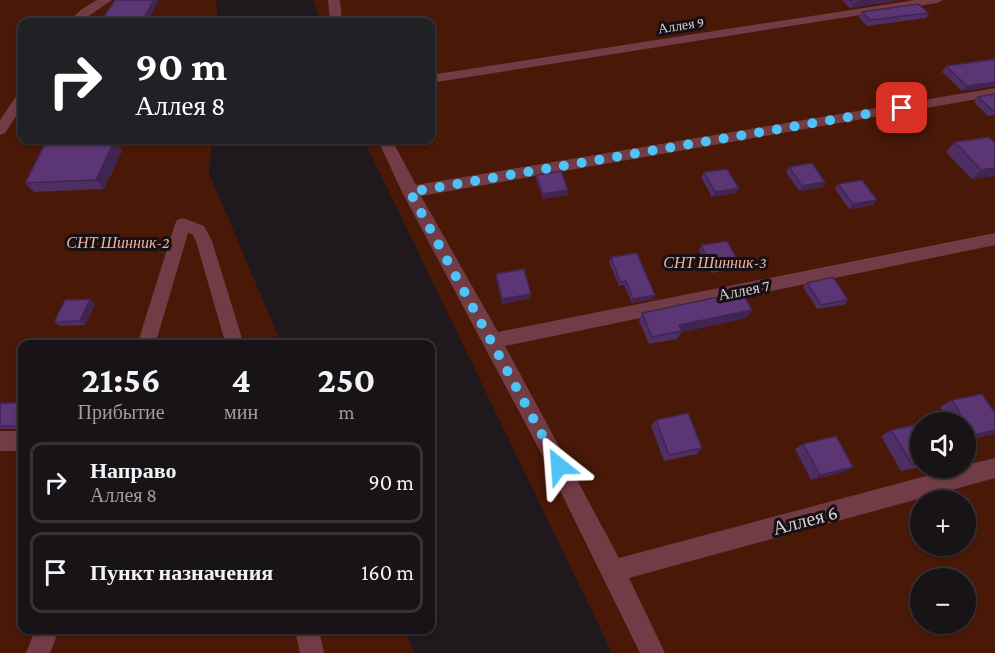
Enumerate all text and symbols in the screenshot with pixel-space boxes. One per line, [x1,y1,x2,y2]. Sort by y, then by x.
street label: Аллея 9 [657,13,705,37]
icon: right [36,42,114,120]
text: 90 m [135,42,227,89]
pin [876,82,927,133]
text: Аллея 8 [135,91,225,121]
icon: arrive [885,91,918,124]
park label: СНТ Шинник-2 [66,234,170,251]
park label: СНТ Шинник-3 [663,254,767,271]
street label: Аллея 7 [717,277,772,303]
text: 21:56 [81,360,161,400]
text: 4 [231,360,251,400]
text: 250 [318,360,375,400]
text: Прибытие [77,401,165,423]
text: мин [224,401,258,423]
text: m [339,401,355,423]
map controls [910,412,976,634]
button: sound [910,412,976,478]
position arrow [527,434,591,498]
text: Направо [90,458,176,483]
icon: right [39,466,72,499]
text: 90 m [369,470,414,495]
text: Аллея 8 [90,484,157,506]
button: + [910,490,976,556]
street label: Аллея 6 [770,501,840,539]
icon: arrive [39,556,72,589]
text: Пункт назначения [90,560,273,585]
text: 160 m [361,560,414,585]
button: − [910,568,976,634]

